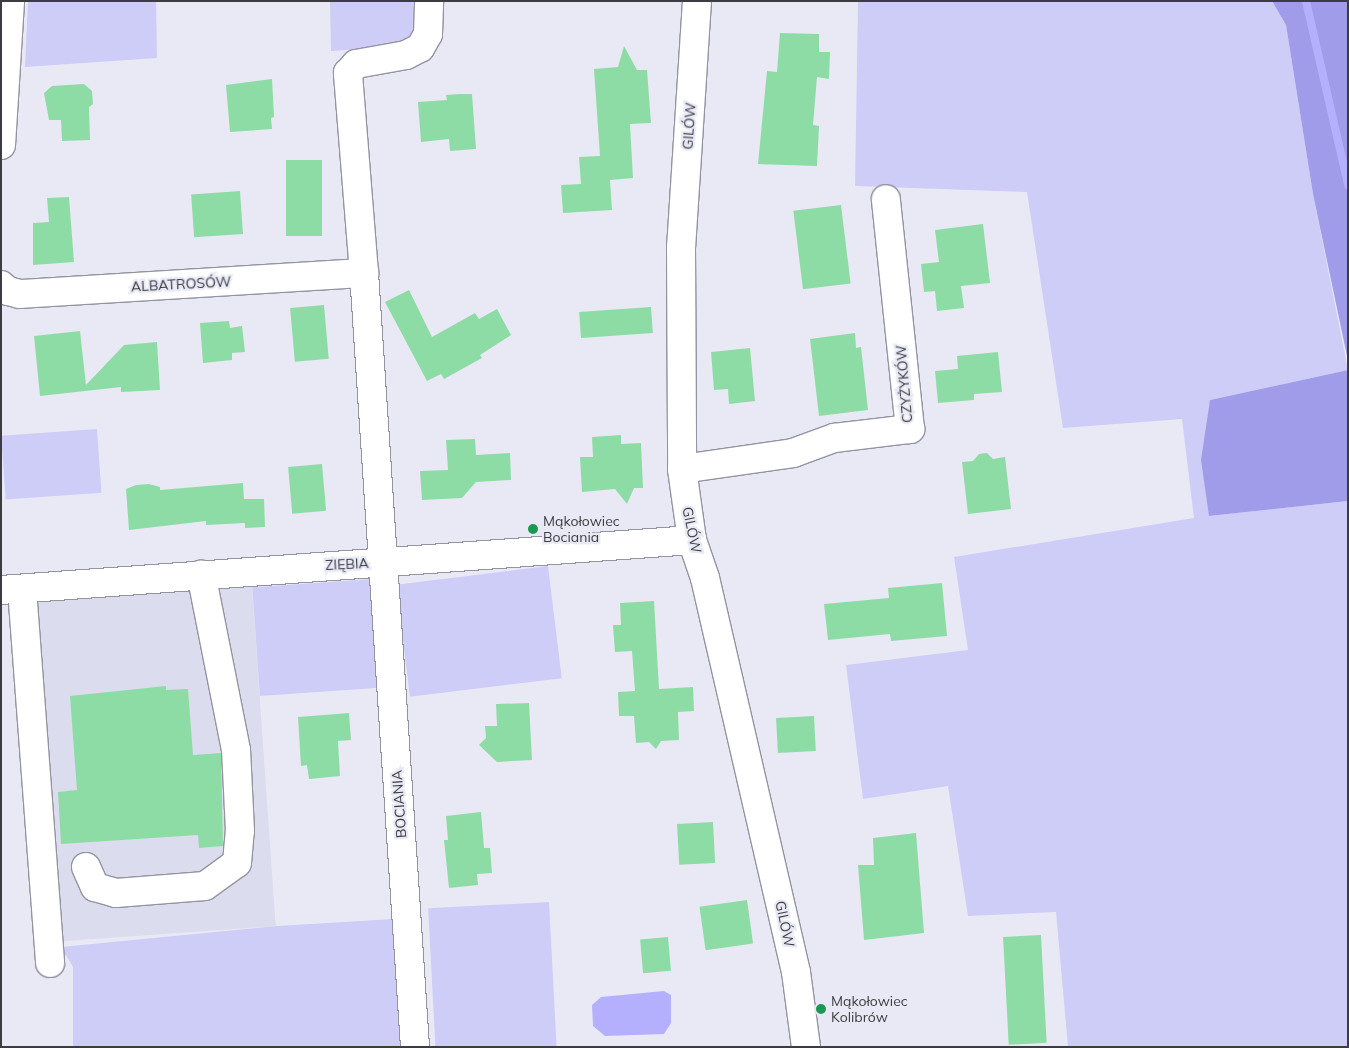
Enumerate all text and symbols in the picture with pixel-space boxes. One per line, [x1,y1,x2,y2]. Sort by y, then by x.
street label: GILÓW [679,102,699,150]
street label: ALBATROSÓW [130,273,232,295]
street label: CZYŻYKÓW [892,344,916,424]
street label: GILÓW [679,505,705,555]
place label: Mąkołowiec Bociania [543,513,620,546]
marker: Mąkołowiec Bociania [527,523,539,535]
street label: ZIĘBIA [325,554,369,574]
street label: BOCIANIA [388,769,410,839]
street label: GILÓW [772,899,798,949]
place label: Mąkołowiec Kolibrów [831,993,908,1026]
marker: Mąkołowiec Kolibrów [815,1003,827,1015]

